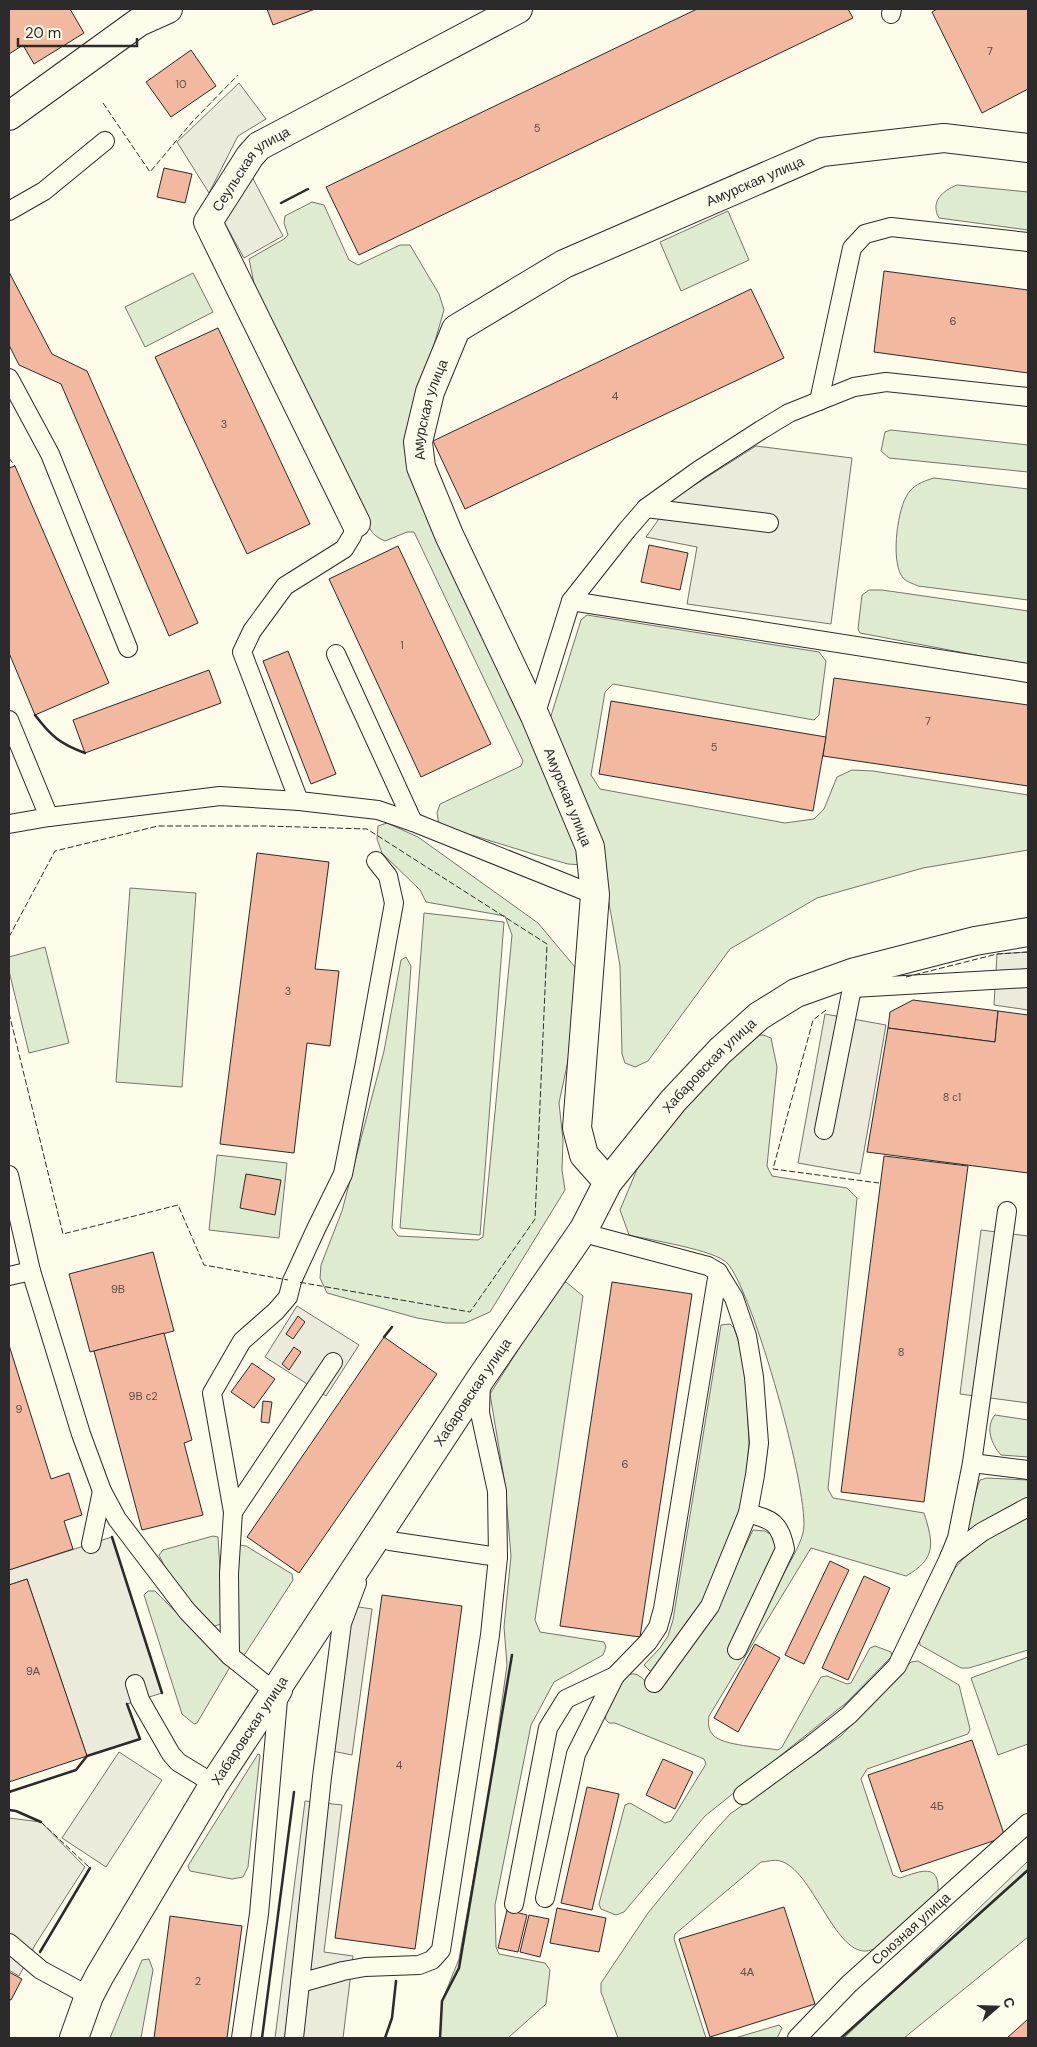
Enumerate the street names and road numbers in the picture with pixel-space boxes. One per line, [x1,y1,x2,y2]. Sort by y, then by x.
street label: Сеульская улица [208,122,293,215]
street label: Амурская улица [703,152,807,210]
street label: Амурская улица [409,356,452,462]
street label: Амурская улица [540,745,596,849]
street label: Хабаровская улица [658,1014,760,1117]
street label: Хабаровская улица [430,1334,515,1450]
street label: Хабаровская улица [207,1672,292,1788]
street label: Союзная улица [867,1888,954,1969]

